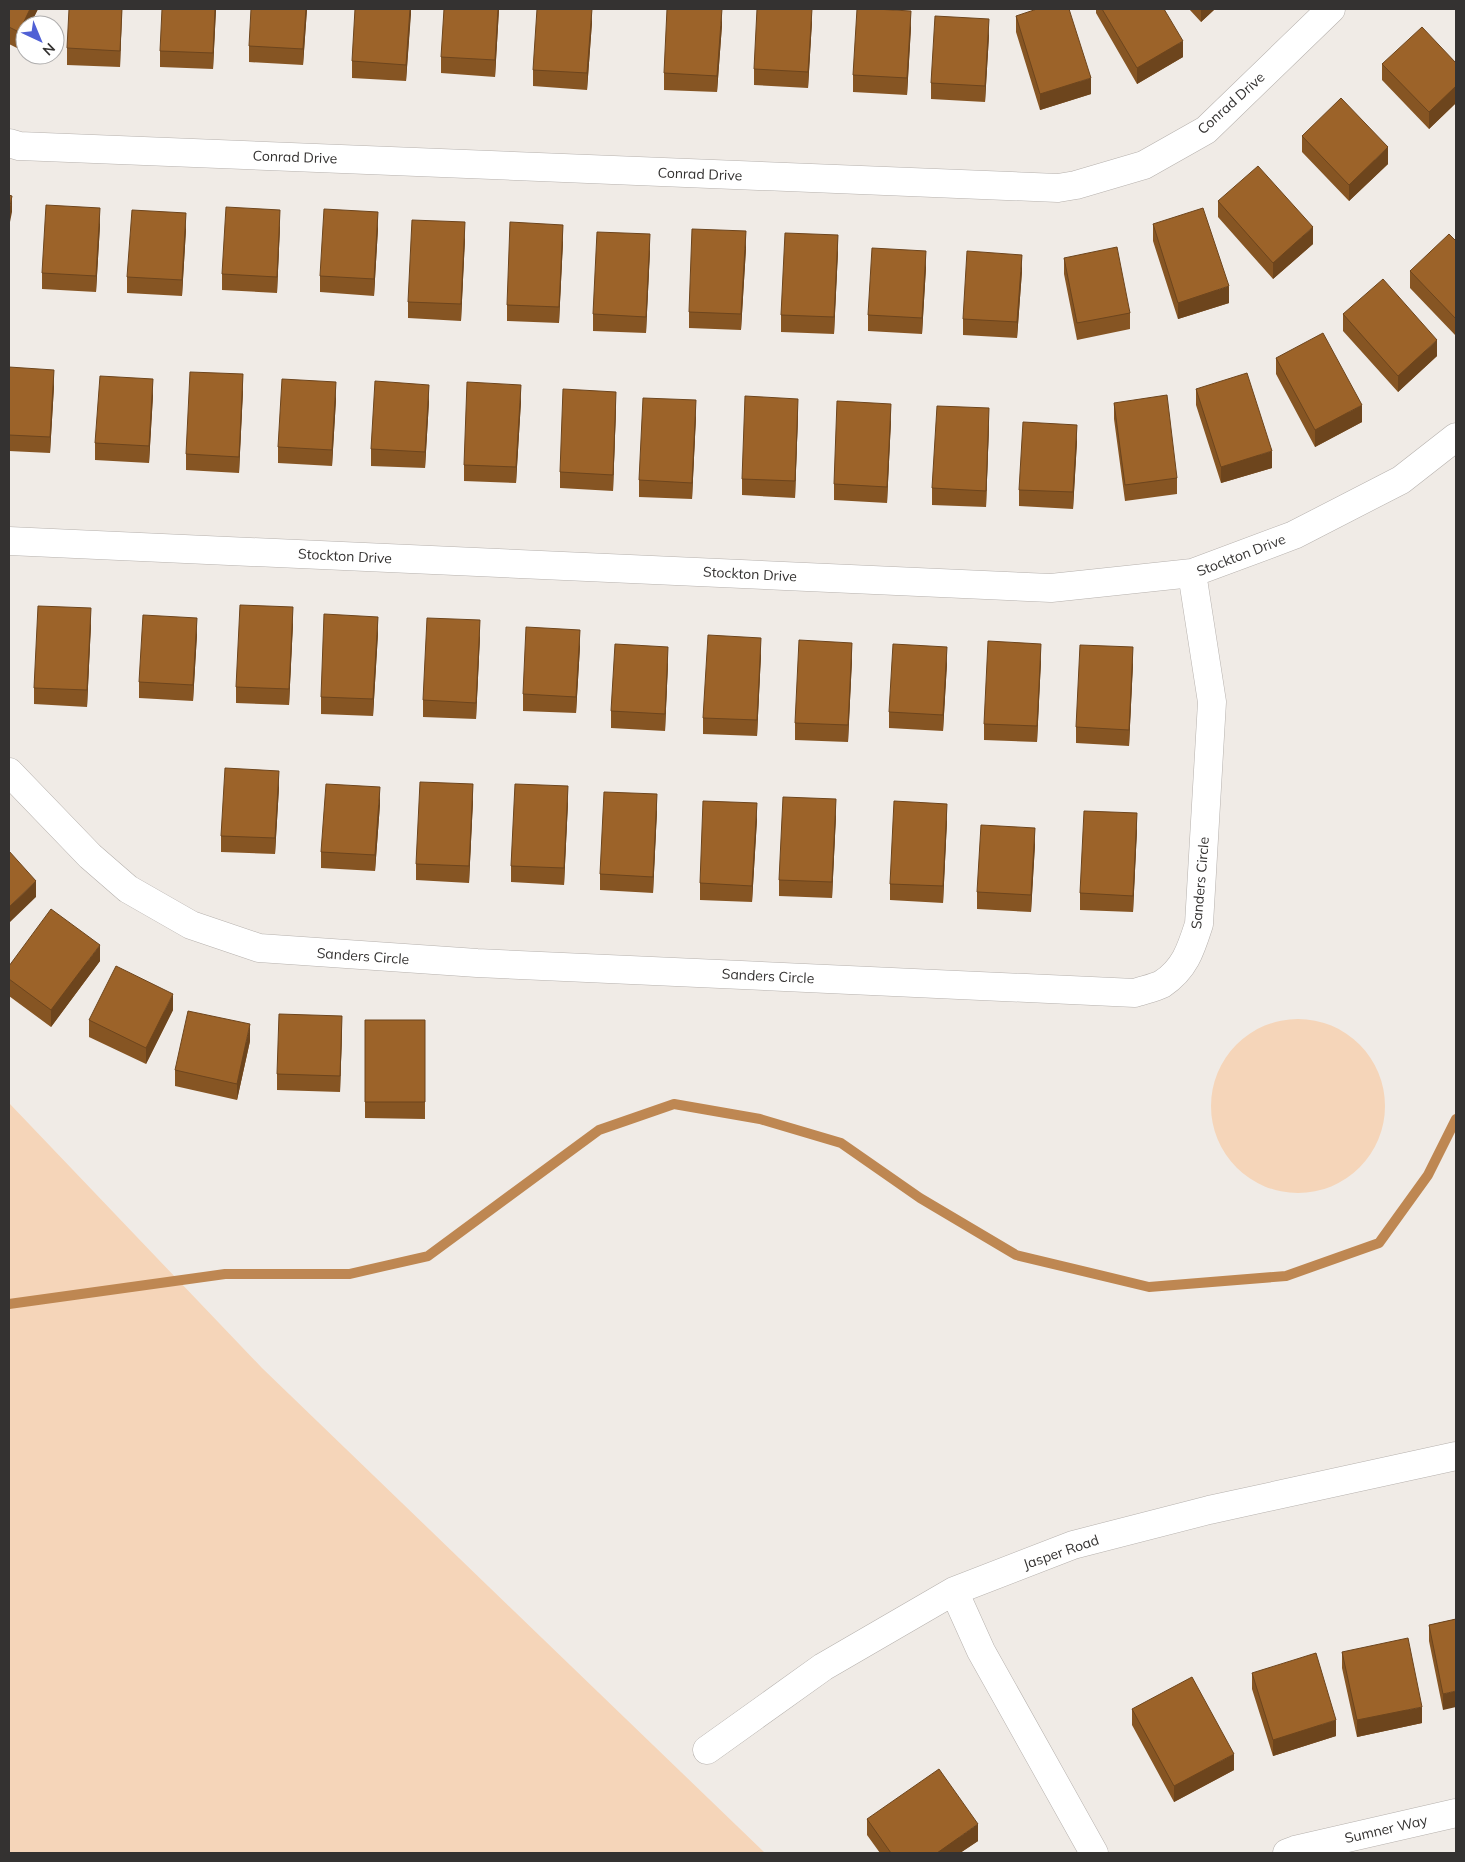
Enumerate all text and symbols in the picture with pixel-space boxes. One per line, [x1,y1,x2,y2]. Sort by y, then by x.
north arrow [15,15,65,65]
text: N [39,39,59,59]
street label: Conrad Drive [1194,68,1268,138]
street label: Conrad Drive [252,147,338,167]
street label: Conrad Drive [657,164,743,184]
street label: Stockton Drive [1194,530,1288,580]
street label: Stockton Drive [298,545,392,567]
street label: Stockton Drive [703,563,797,585]
street label: Sanders Circle [1187,836,1213,930]
street label: Sanders Circle [316,944,410,968]
street label: Sanders Circle [721,965,815,987]
street label: Jasper Road [1021,1531,1101,1573]
street label: Sumner Way [1343,1811,1430,1847]

